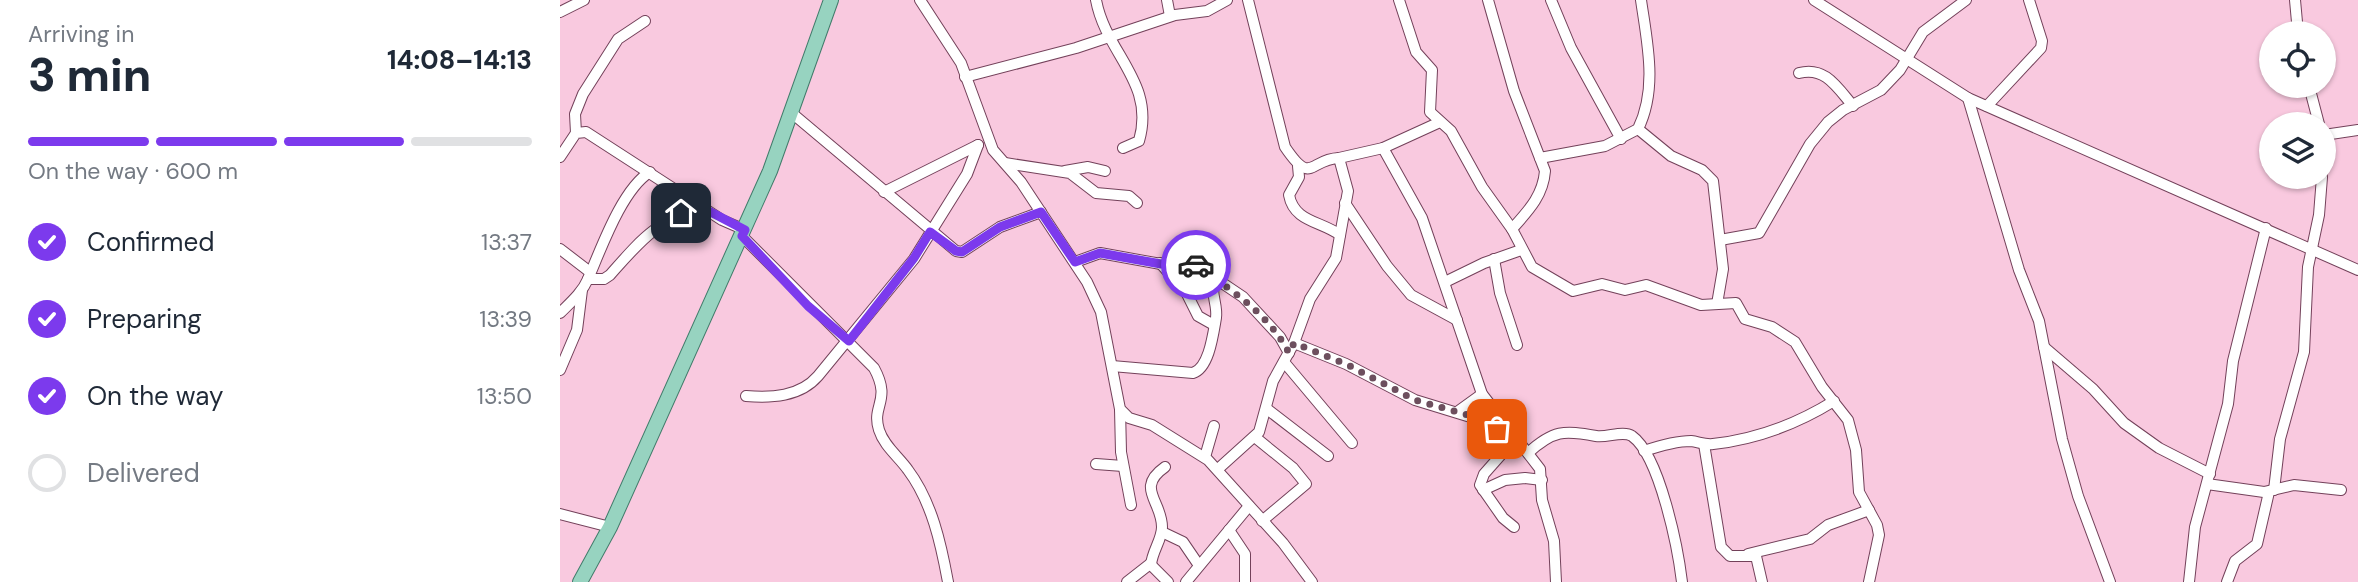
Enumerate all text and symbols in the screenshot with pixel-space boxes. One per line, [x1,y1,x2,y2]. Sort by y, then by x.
text: Arriving in [28,19,134,49]
map controls [2259,21,2336,189]
button: locate [2259,21,2336,98]
text: 14:08–14:13 [387,43,532,77]
text: 3 min [28,45,151,105]
button: layers [2259,112,2336,189]
text: On the way · 600 m [28,156,238,186]
pin [651,183,711,243]
icon: home [662,194,700,232]
icon: check [28,223,66,261]
text: Confirmed [87,225,214,259]
text: 13:37 [481,227,532,257]
courier [1161,230,1231,300]
icon: car [1177,246,1215,284]
icon: check [28,300,66,338]
text: Preparing [87,302,202,336]
text: 13:39 [479,304,532,334]
icon: check [28,377,66,415]
text: On the way [87,379,223,413]
text: 13:50 [477,381,532,411]
pin [1467,399,1527,459]
icon: bag [1478,410,1516,448]
text: Delivered [87,456,200,490]

